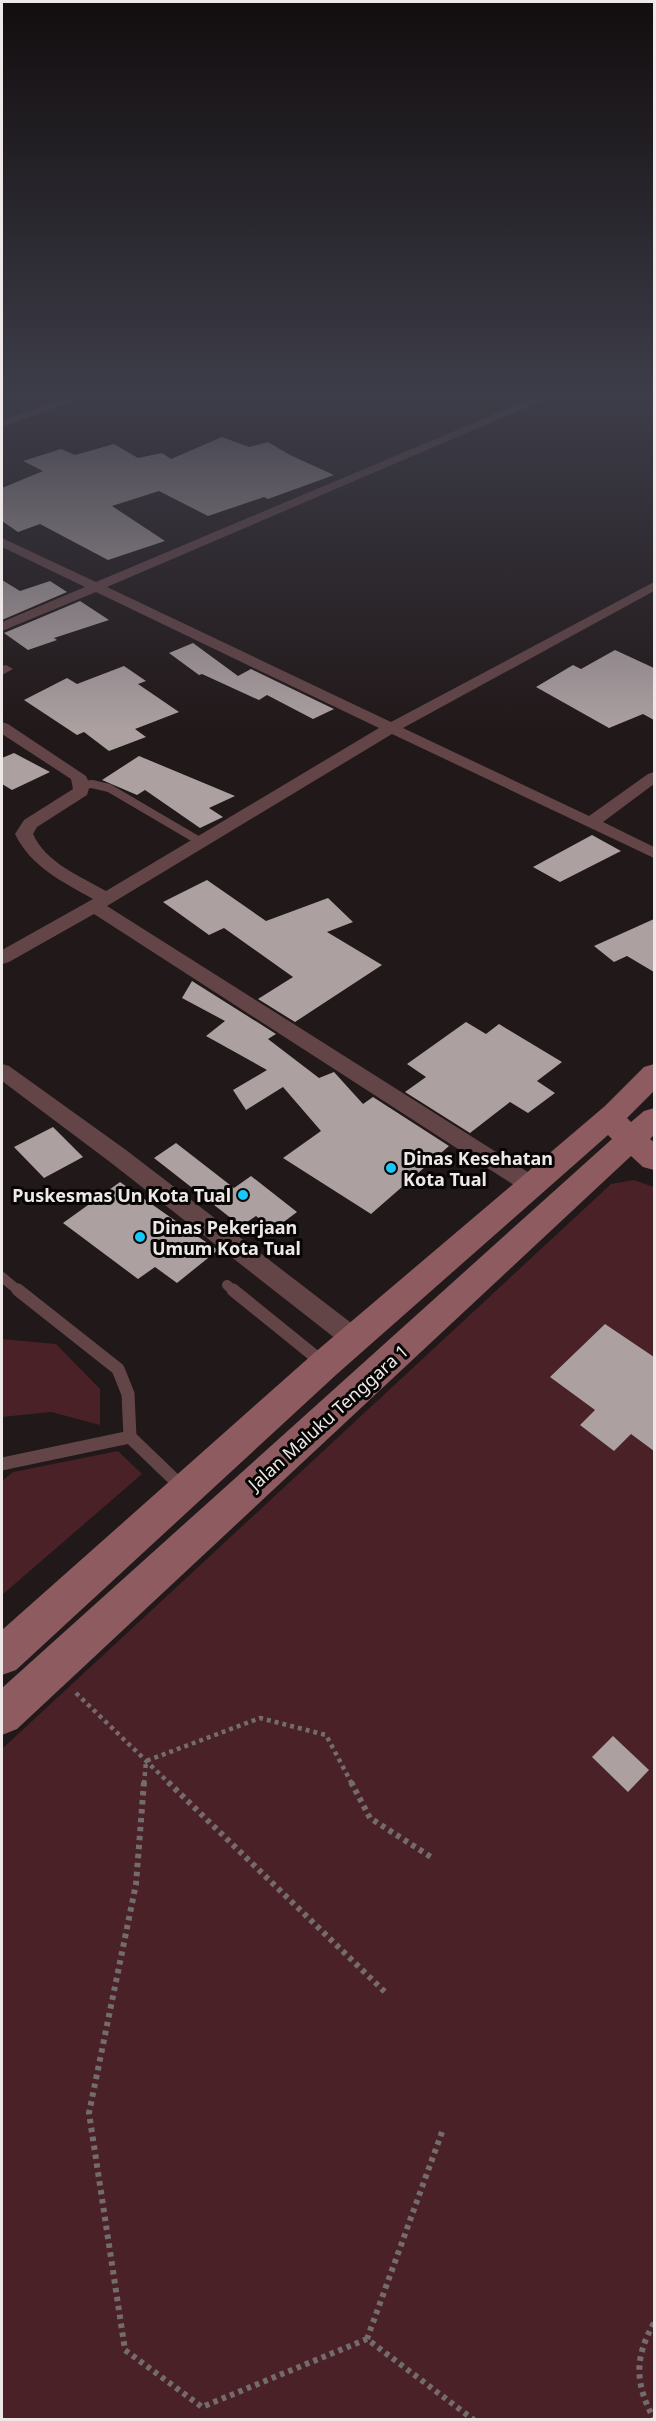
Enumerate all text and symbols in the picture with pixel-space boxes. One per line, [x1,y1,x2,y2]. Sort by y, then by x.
place label: Dinas Kesehatan Kota Tual [403,1146,553,1191]
marker: Dinas Kesehatan Kota Tual [384,1161,398,1175]
place label: Puskesmas Un Kota Tual [12,1183,231,1207]
marker: Puskesmas Un Kota Tual [236,1188,250,1202]
place label: Dinas Pekerjaan Umum Kota Tual [152,1215,301,1260]
marker: Dinas Pekerjaan Umum Kota Tual [133,1230,147,1244]
street label: Jalan Maluku Tenggara 1 [241,1339,413,1497]

